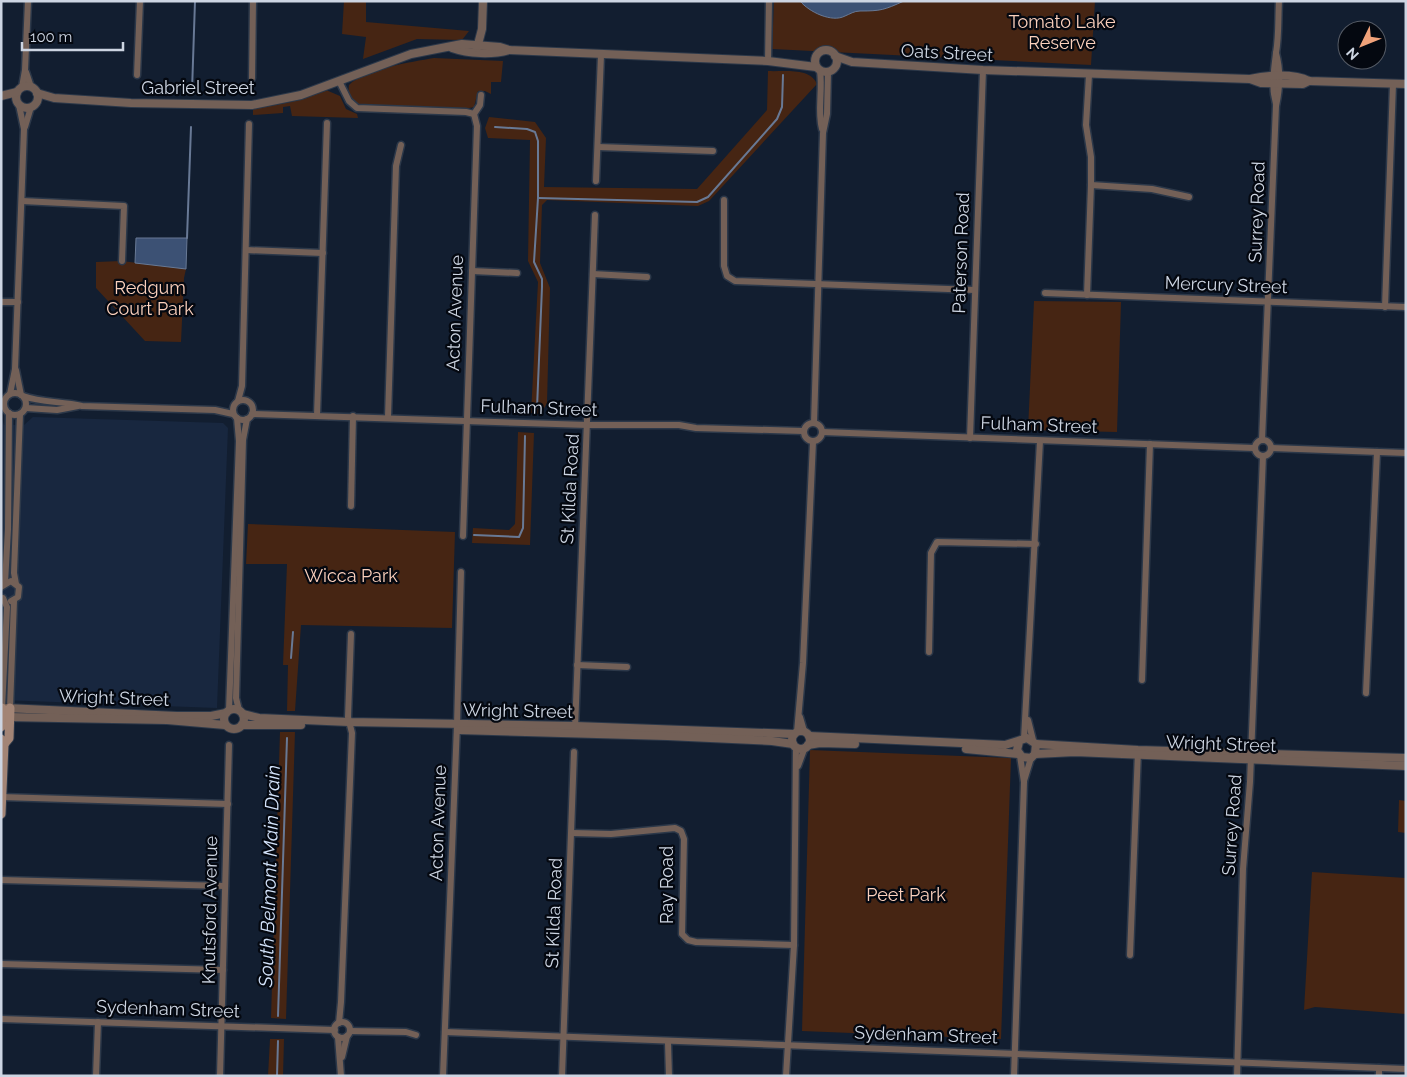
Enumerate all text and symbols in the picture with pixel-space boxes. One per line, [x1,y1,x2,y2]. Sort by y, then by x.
park label: Tomato Lake Reserve [1008,11,1116,53]
scale bar [22,20,124,52]
north arrow [1337,20,1387,70]
text: 100 m [30,28,72,46]
street label: Oats Street [900,40,994,65]
text: N [1343,45,1362,63]
street label: Gabriel Street [141,77,255,98]
street label: Surrey Road [1244,161,1269,263]
street label: Paterson Road [948,192,973,314]
street label: Acton Avenue [442,254,467,371]
street label: Mercury Street [1164,272,1288,297]
park label: Redgum Court Park [106,277,194,319]
street label: Fulham Street [480,395,598,420]
street label: Fulham Street [980,412,1098,437]
street label: St Kilda Road [556,433,583,545]
park label: Wicca Park [304,565,398,586]
street label: Wright Street [58,685,170,710]
street label: Wright Street [463,699,573,722]
street label: Wright Street [1165,731,1277,756]
water label: South Belmont Main Drain [254,764,284,989]
street label: Acton Avenue [425,764,450,881]
street label: Surrey Road [1217,774,1246,876]
street label: Knutsford Avenue [198,835,221,984]
street label: Ray Road [656,846,677,924]
street label: St Kilda Road [541,857,566,969]
park label: Peet Park [866,884,946,905]
street label: Sydenham Street [96,996,240,1022]
street label: Sydenham Street [854,1022,998,1048]

